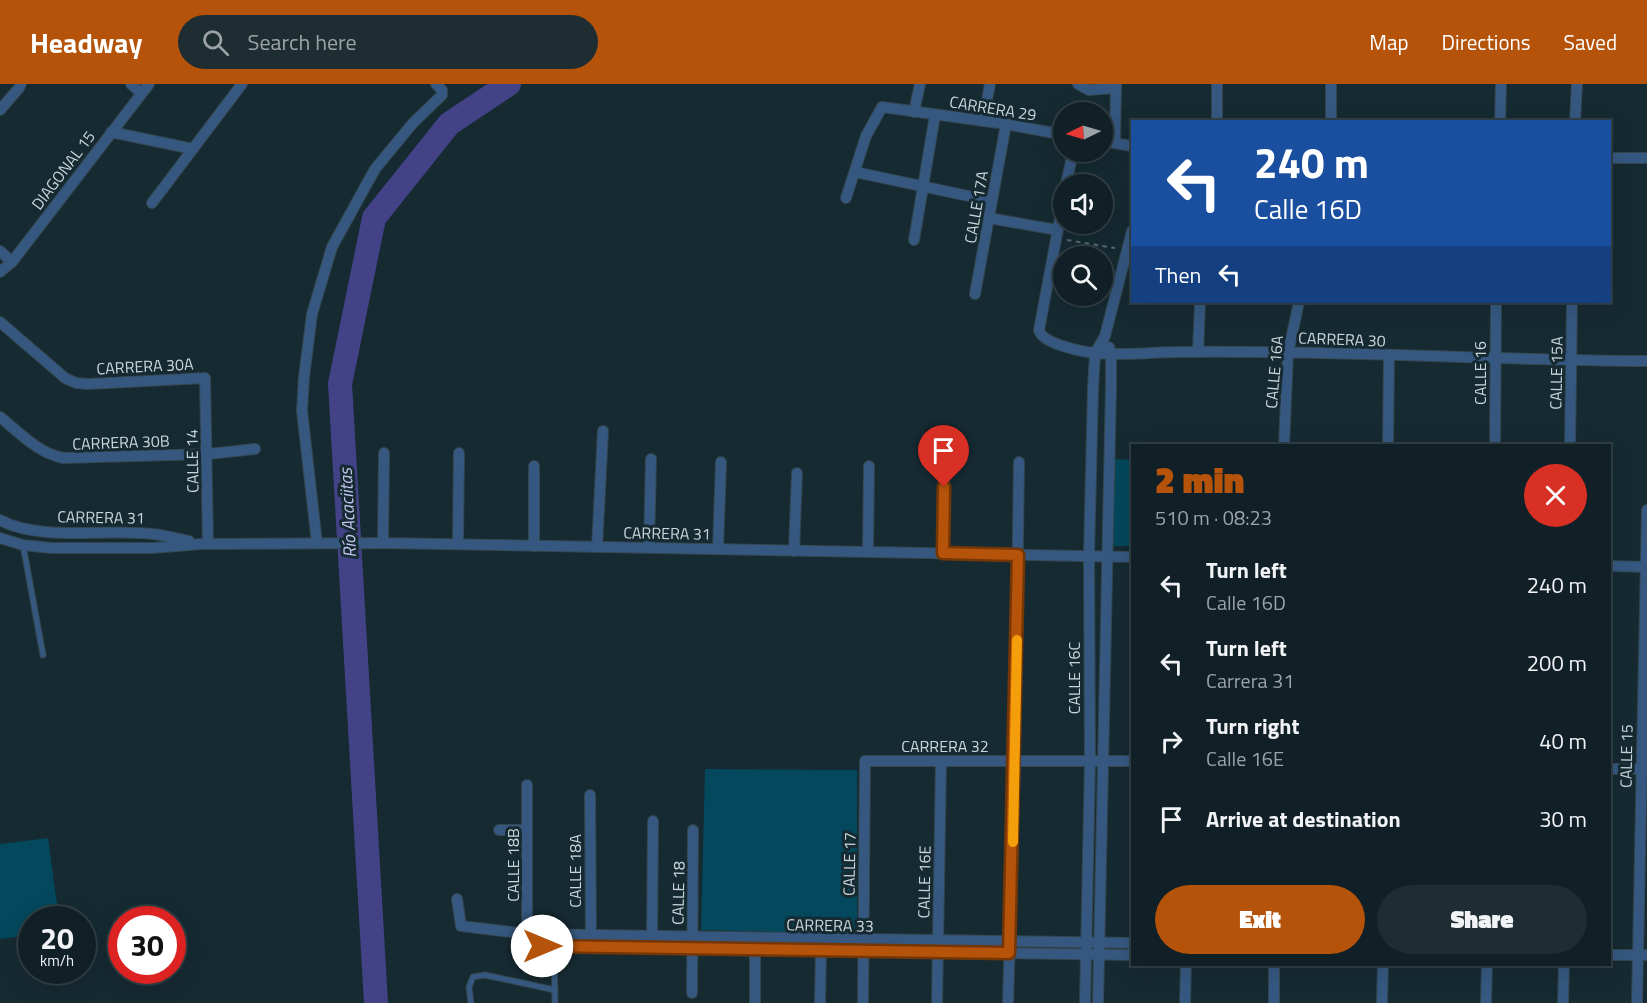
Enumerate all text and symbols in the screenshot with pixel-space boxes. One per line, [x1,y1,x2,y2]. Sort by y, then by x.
search box [178,15,598,69]
text: Headway [30,21,142,64]
text: Search here [247,25,357,59]
icon: search [199,26,232,59]
text: Map [1369,26,1409,58]
text: Directions [1442,26,1531,58]
text: Saved [1564,26,1617,58]
street label: CARRERA 29 [948,89,1038,127]
north arrow [1053,102,1113,162]
map controls [1053,102,1113,306]
street label: DIAGONAL 15 [25,125,101,215]
text: 240 m [1254,130,1369,194]
icon: left [1155,144,1233,222]
street label: CALLE 17A [958,168,994,245]
button: sound [1053,174,1113,234]
text: Calle 16D [1254,188,1362,229]
button: search [1053,246,1113,306]
text: Then [1155,258,1201,292]
icon: left [1213,258,1246,291]
street label: CARRERA 30 [1298,325,1386,353]
street label: CALLE 16A [1259,334,1289,410]
street label: CALLE 15A [1543,336,1569,410]
street label: CALLE 16 [1468,341,1492,405]
street label: CARRERA 30A [96,351,195,381]
pin [918,425,969,487]
street label: CARRERA 30B [72,428,170,456]
street label: CALLE 14 [179,429,205,493]
icon: arrive [927,434,960,467]
text: 2 min [1155,452,1244,507]
button: close [1524,464,1587,527]
water label: Río Acaciitas [332,466,363,559]
text: 510 m · 08:23 [1155,502,1272,533]
street label: CARRERA 31 [57,504,145,530]
street label: CARRERA 31 [623,520,711,546]
text: Turn left [1206,553,1287,587]
text: 240 m [1527,568,1587,602]
icon: left [1155,569,1188,602]
text: Calle 16D [1206,587,1286,618]
text: Turn left [1206,631,1287,665]
street label: CALLE 16C [1062,641,1086,714]
text: 200 m [1527,646,1587,680]
icon: left [1155,647,1188,680]
text: Carrera 31 [1206,665,1294,696]
text: Turn right [1206,709,1300,743]
text: 40 m [1539,724,1587,758]
street label: CALLE 15 [1613,724,1639,788]
icon: right [1155,725,1188,758]
street label: CARRERA 32 [901,734,989,758]
text: Calle 16E [1206,743,1284,774]
text: Arrive at destination [1206,802,1401,836]
text: 30 m [1539,802,1587,836]
icon: arrive [1155,803,1188,836]
street label: CALLE 18B [501,828,525,902]
street label: CALLE 17 [836,832,862,896]
street label: CALLE 18A [563,834,587,908]
street label: CALLE 16E [911,845,937,919]
street label: CALLE 18 [665,861,691,925]
button: Exit [1155,885,1365,954]
button: Share [1377,885,1587,954]
speed limit sign: 30 [108,906,186,984]
street label: CARRERA 33 [786,912,874,938]
position arrow [510,914,574,978]
text: 20 [40,915,74,961]
text: km/h [40,949,74,972]

